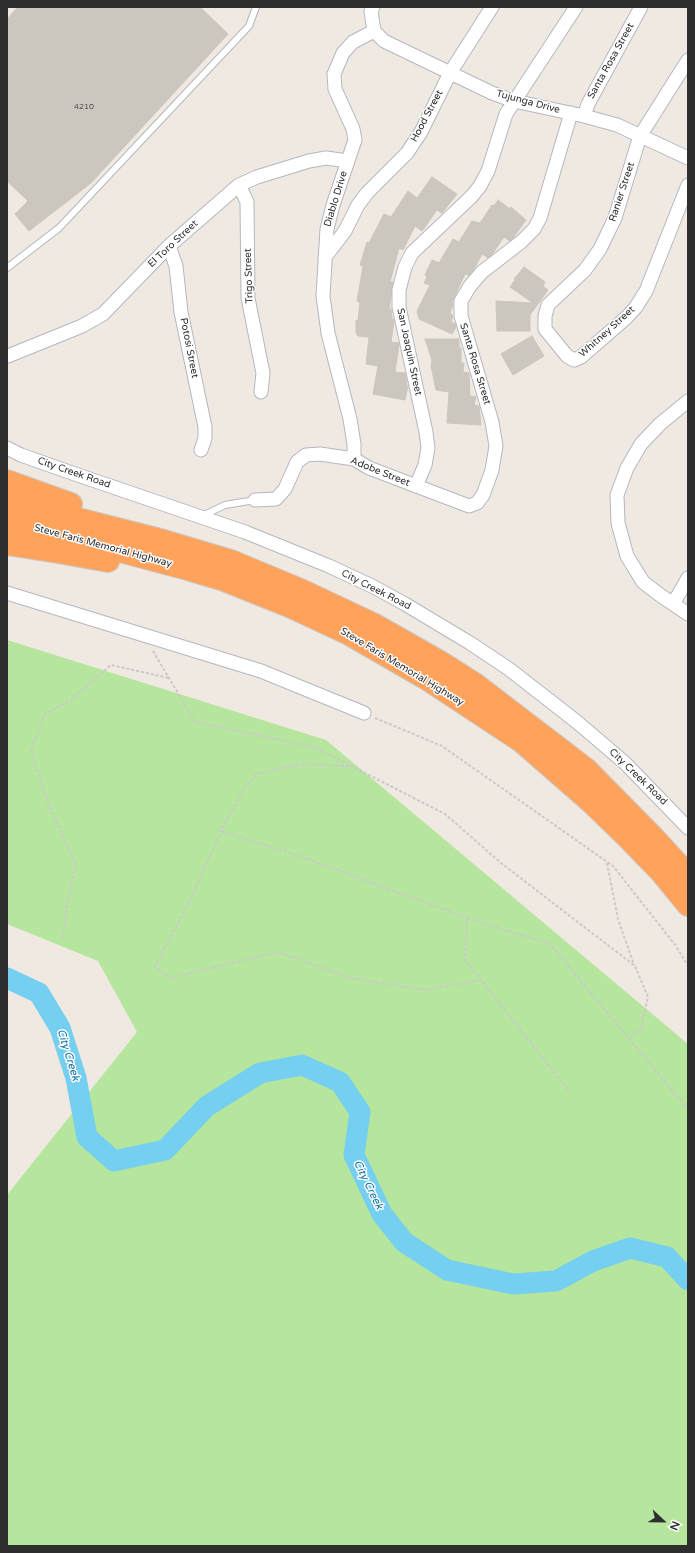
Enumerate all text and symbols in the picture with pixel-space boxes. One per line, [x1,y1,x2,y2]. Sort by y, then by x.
street label: Santa Rosa Street [585,21,637,101]
street label: Hood Street [408,88,446,144]
street label: Tujunga Drive [495,88,561,116]
house number: 4210 [74,102,94,112]
street label: Ranier Street [607,161,637,223]
street label: Diablo Drive [322,170,350,228]
street label: El Toro Street [146,218,200,270]
street label: Trigo Street [242,248,256,304]
street label: Whitney Street [577,304,637,360]
street label: San Joaquin Street [394,307,424,397]
street label: Potosi Street [177,317,201,379]
street label: Santa Rosa Street [457,322,493,406]
street label: City Creek Road [36,455,112,491]
street label: Adobe Street [349,455,411,489]
street label: Steve Faris Memorial Highway [33,522,173,570]
street label: City Creek Road [339,567,413,613]
street label: Steve Faris Memorial Highway [338,625,466,709]
street label: City Creek Road [606,746,670,808]
water label: City Creek [54,1028,82,1082]
water label: City Creek [350,1158,386,1212]
north arrow [643,1501,683,1541]
text: N [667,1519,682,1532]

